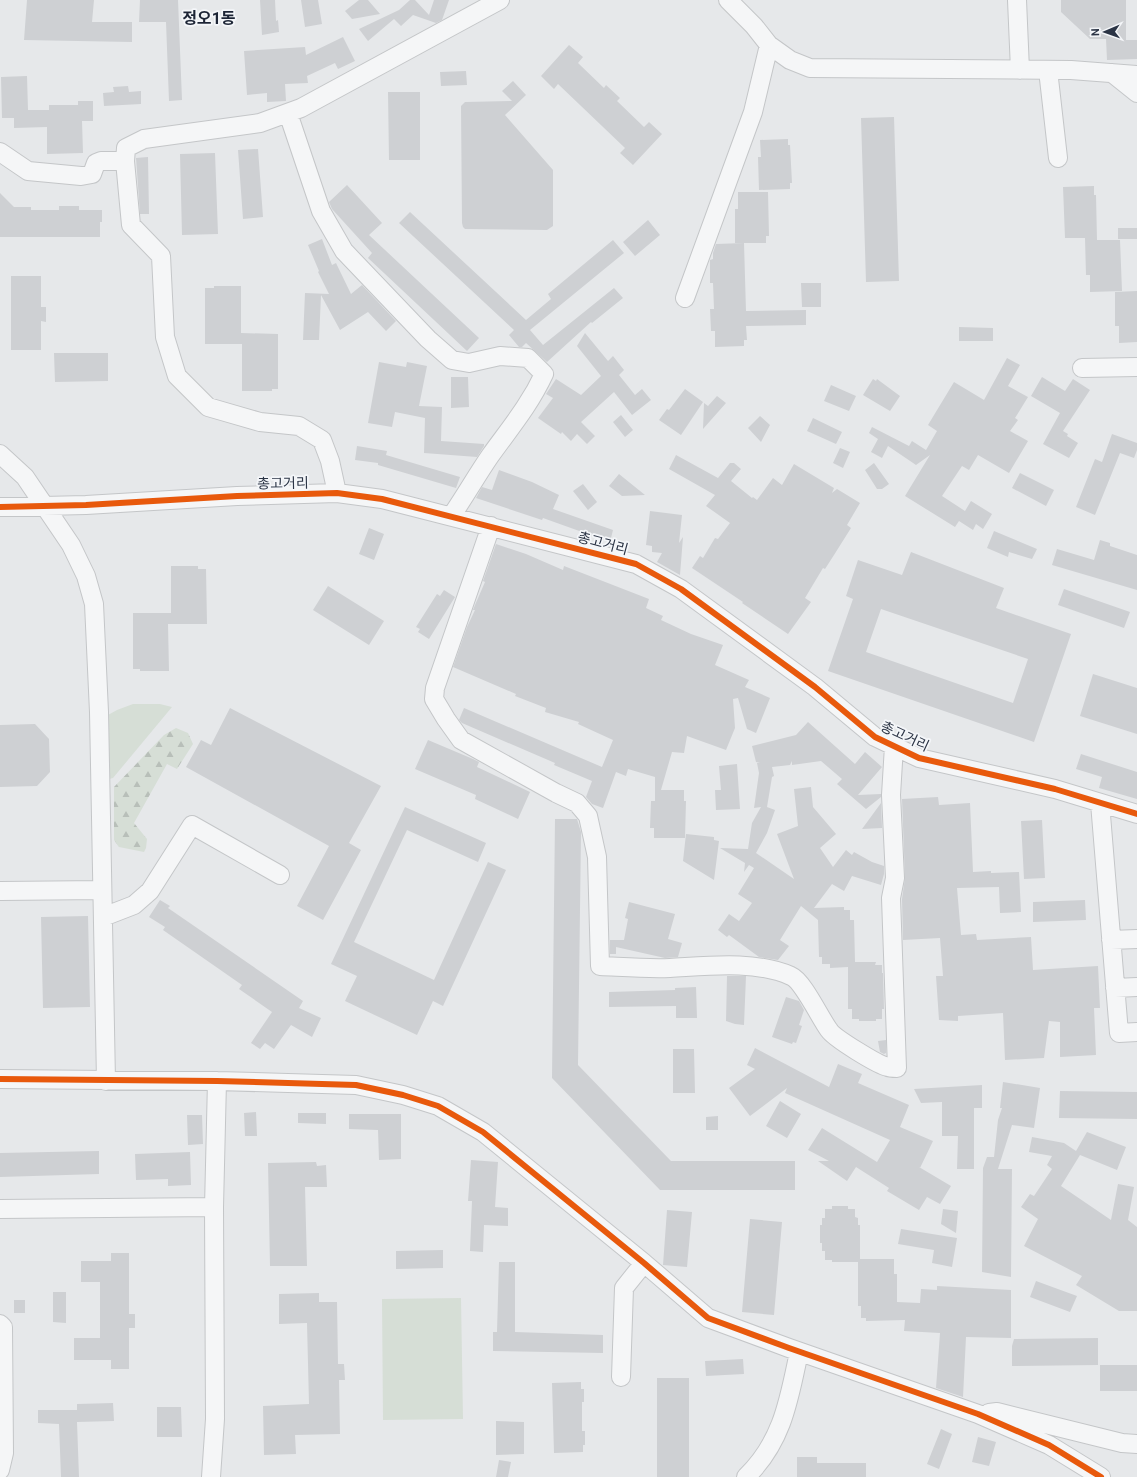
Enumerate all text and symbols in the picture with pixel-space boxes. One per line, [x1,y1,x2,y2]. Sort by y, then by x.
district label: 정오1동 [182,9,236,28]
north arrow [1085,12,1125,52]
text: N [1089,28,1102,36]
street label: 총고거리 [257,475,309,491]
street label: 총고거리 [576,529,630,557]
street label: 총고거리 [878,718,932,754]

